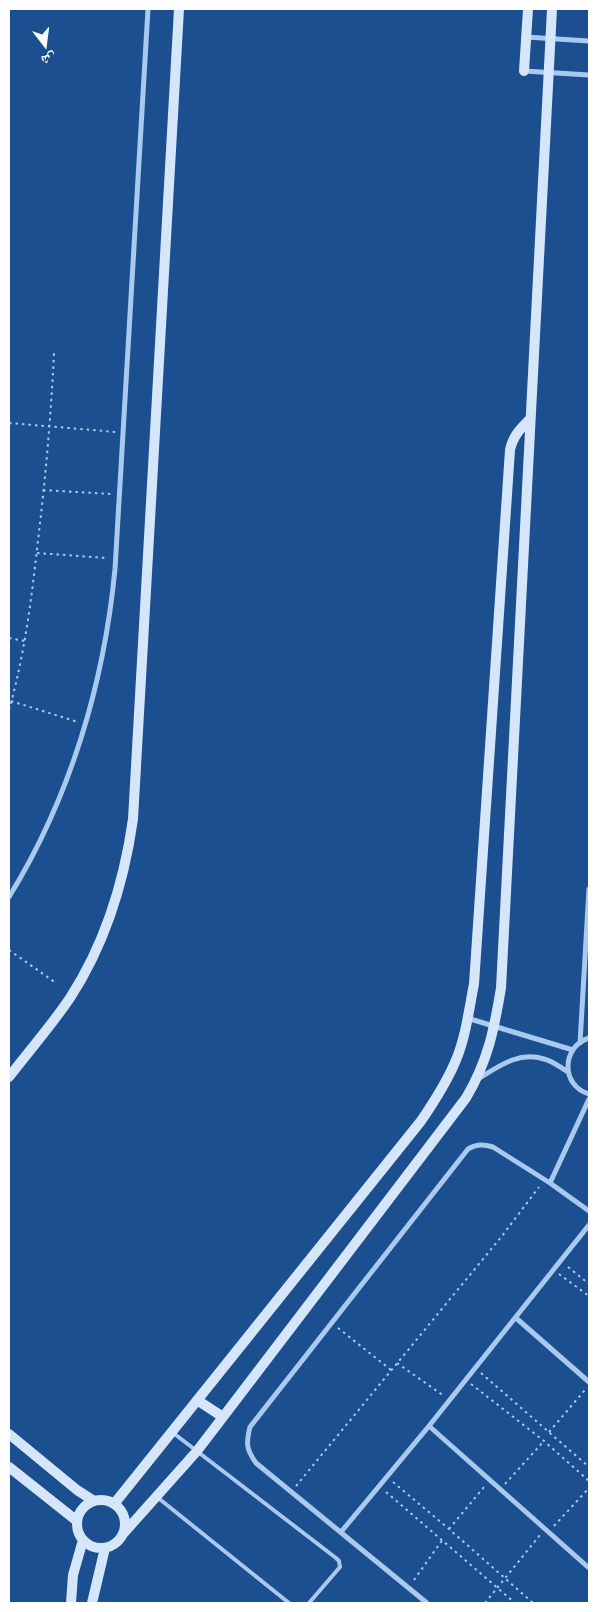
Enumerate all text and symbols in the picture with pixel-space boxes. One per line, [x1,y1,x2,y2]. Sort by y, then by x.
north arrow [20,20,70,70]
text: ش [39,49,59,71]

